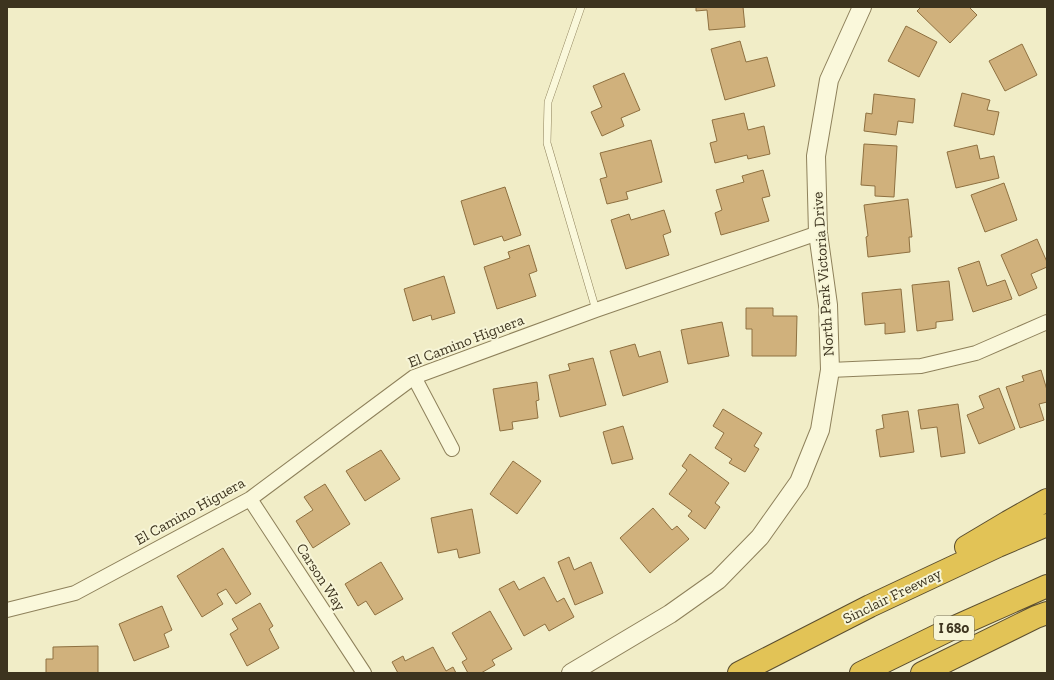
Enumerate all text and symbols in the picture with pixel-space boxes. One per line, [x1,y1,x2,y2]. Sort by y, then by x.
street label: North Park Victoria Drive [808,191,838,357]
street label: El Camino Higuera [405,311,527,371]
street label: El Camino Higuera [132,473,248,549]
street label: Carson Way [292,540,350,614]
street label: Sinclair Freeway [840,564,944,628]
road number: I 680 [934,616,974,640]

